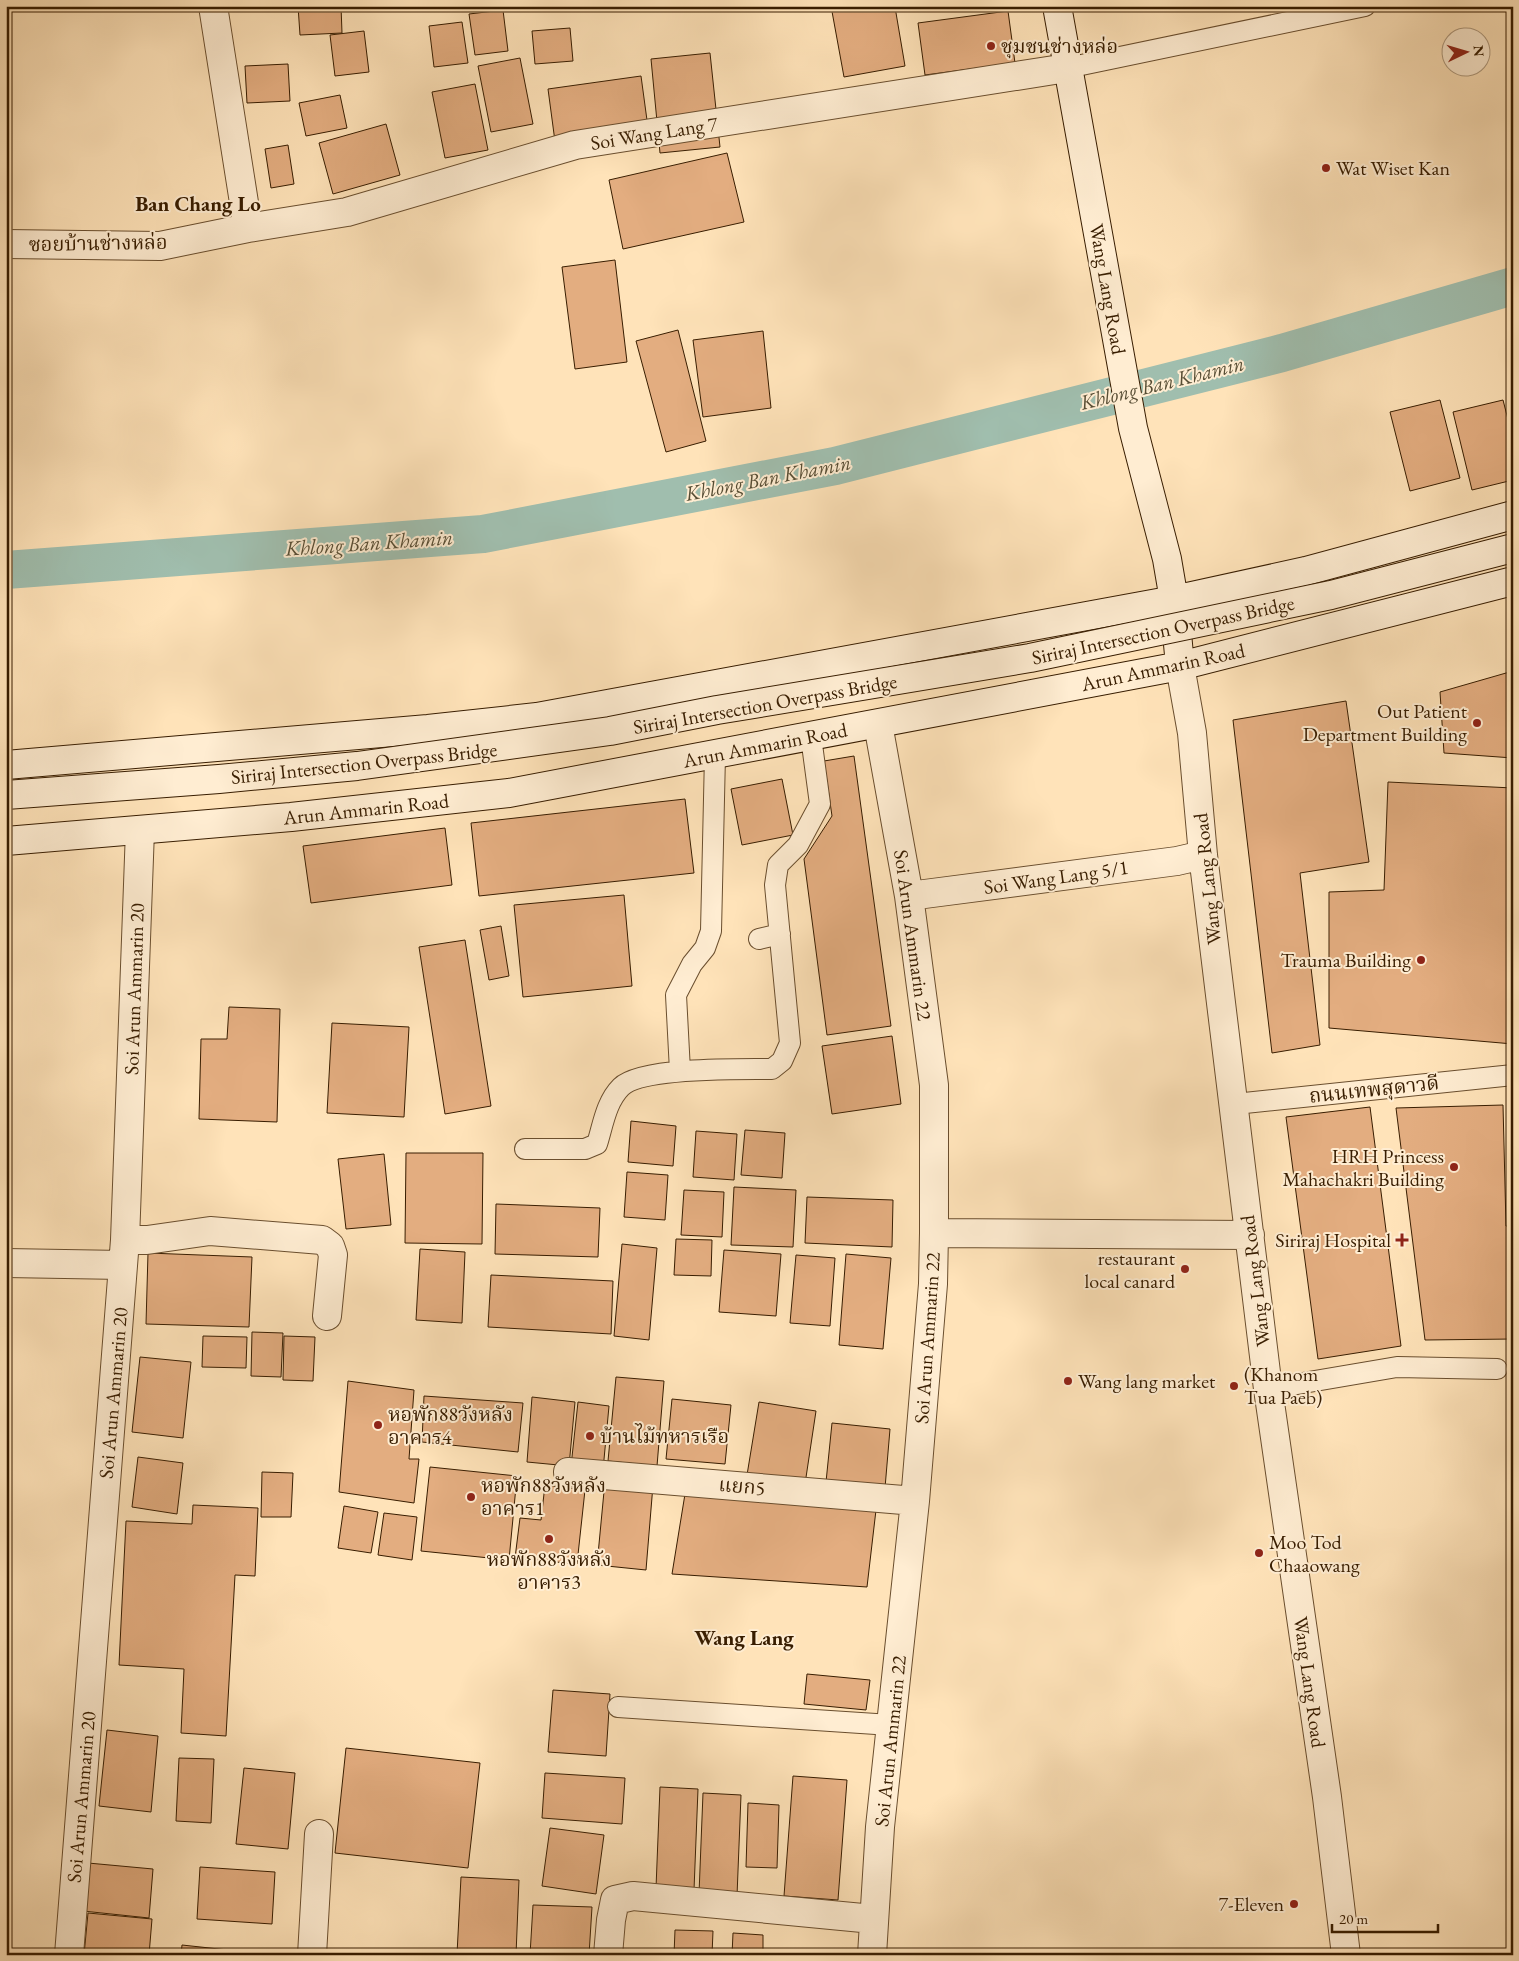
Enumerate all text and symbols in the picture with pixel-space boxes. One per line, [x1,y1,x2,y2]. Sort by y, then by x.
north arrow [1442,28,1492,78]
place label: ชุมชนช่างหล่อ [1001,33,1118,59]
marker: ชุมชนช่างหล่อ [985,40,997,52]
text: N [1469,44,1488,58]
street label: Soi Wang Lang 7 [589,110,720,156]
place label: Wat Wiset Kan [1336,155,1451,181]
marker: Wat Wiset Kan [1320,162,1332,174]
district label: Ban Chang Lo [135,190,261,217]
street label: Wang Lang Road [1084,222,1132,357]
street label: ซอยบ้านช่างหล่อ [28,229,168,257]
water label: Khlong Ban Khamin [1076,349,1247,416]
water label: Khlong Ban Khamin [682,448,853,507]
water label: Khlong Ban Khamin [283,523,454,562]
street label: Siriraj Intersection Overpass Bridge [1029,589,1297,671]
street label: Arun Ammarin Road [1078,637,1248,697]
street label: Siriraj Intersection Overpass Bridge [631,668,899,740]
place label: Out Patient Department Building [1303,698,1468,747]
street label: Arun Ammarin Road [680,716,850,774]
marker: Out Patient Department Building [1471,717,1483,729]
street label: Siriraj Intersection Overpass Bridge [230,736,499,790]
street label: Arun Ammarin Road [281,787,451,831]
street label: Wang Lang Road [1187,811,1227,946]
street label: Soi Arun Ammarin 22 [888,848,938,1022]
street label: Soi Wang Lang 5/1 [982,854,1130,900]
street label: Soi Arun Ammarin 20 [118,902,150,1075]
place label: Trauma Building [1281,947,1411,973]
marker: Trauma Building [1415,954,1427,966]
street label: ถนนเทพสุดาวดี [1308,1069,1440,1109]
place label: HRH Princess Mahachakri Building [1282,1143,1444,1192]
marker: HRH Princess Mahachakri Building [1448,1161,1460,1173]
street label: Wang Lang Road [1234,1213,1276,1348]
place label: Siriraj Hospital [1275,1227,1391,1253]
marker: Siriraj Hospital [1395,1233,1409,1247]
place label: restaurant local canard [1085,1245,1176,1294]
street label: Soi Arun Ammarin 22 [908,1251,946,1425]
marker: restaurant local canard [1179,1263,1191,1275]
street label: Soi Arun Ammarin 20 [93,1306,133,1480]
place label: (Khanom Tua Paeb) [1244,1361,1322,1410]
place label: Wang lang market [1078,1368,1216,1394]
marker: Wang lang market [1062,1375,1074,1387]
marker: (Khanom Tua Paeb) [1228,1380,1240,1392]
place label: หอพัก88วังหลัง อาคาร4 [388,1401,513,1450]
marker: หอพัก88วังหลัง อาคาร4 [372,1419,384,1431]
place label: บ้านไม้ทหารเรือ [600,1423,729,1449]
marker: บ้านไม้ทหารเรือ [584,1430,596,1442]
street label: แยก5 [718,1471,766,1501]
place label: หอพัก88วังหลัง อาคาร1 [481,1472,606,1521]
marker: หอพัก88วังหลัง อาคาร1 [465,1491,477,1503]
place label: Moo Tod Chaaowang [1269,1529,1360,1578]
marker: หอพัก88วังหลัง อาคาร3 [543,1533,555,1545]
place label: หอพัก88วังหลัง อาคาร3 [487,1546,611,1595]
marker: Moo Tod Chaaowang [1253,1547,1265,1559]
street label: Wang Lang Road [1288,1615,1332,1750]
district label: Wang Lang [694,1624,794,1651]
street label: Soi Arun Ammarin 22 [868,1654,912,1828]
street label: Soi Arun Ammarin 20 [61,1710,101,1884]
place label: 7-Eleven [1218,1891,1284,1917]
marker: 7-Eleven [1288,1898,1300,1910]
scale bar [1332,1901,1438,1933]
text: 20 m [1339,1909,1368,1928]

